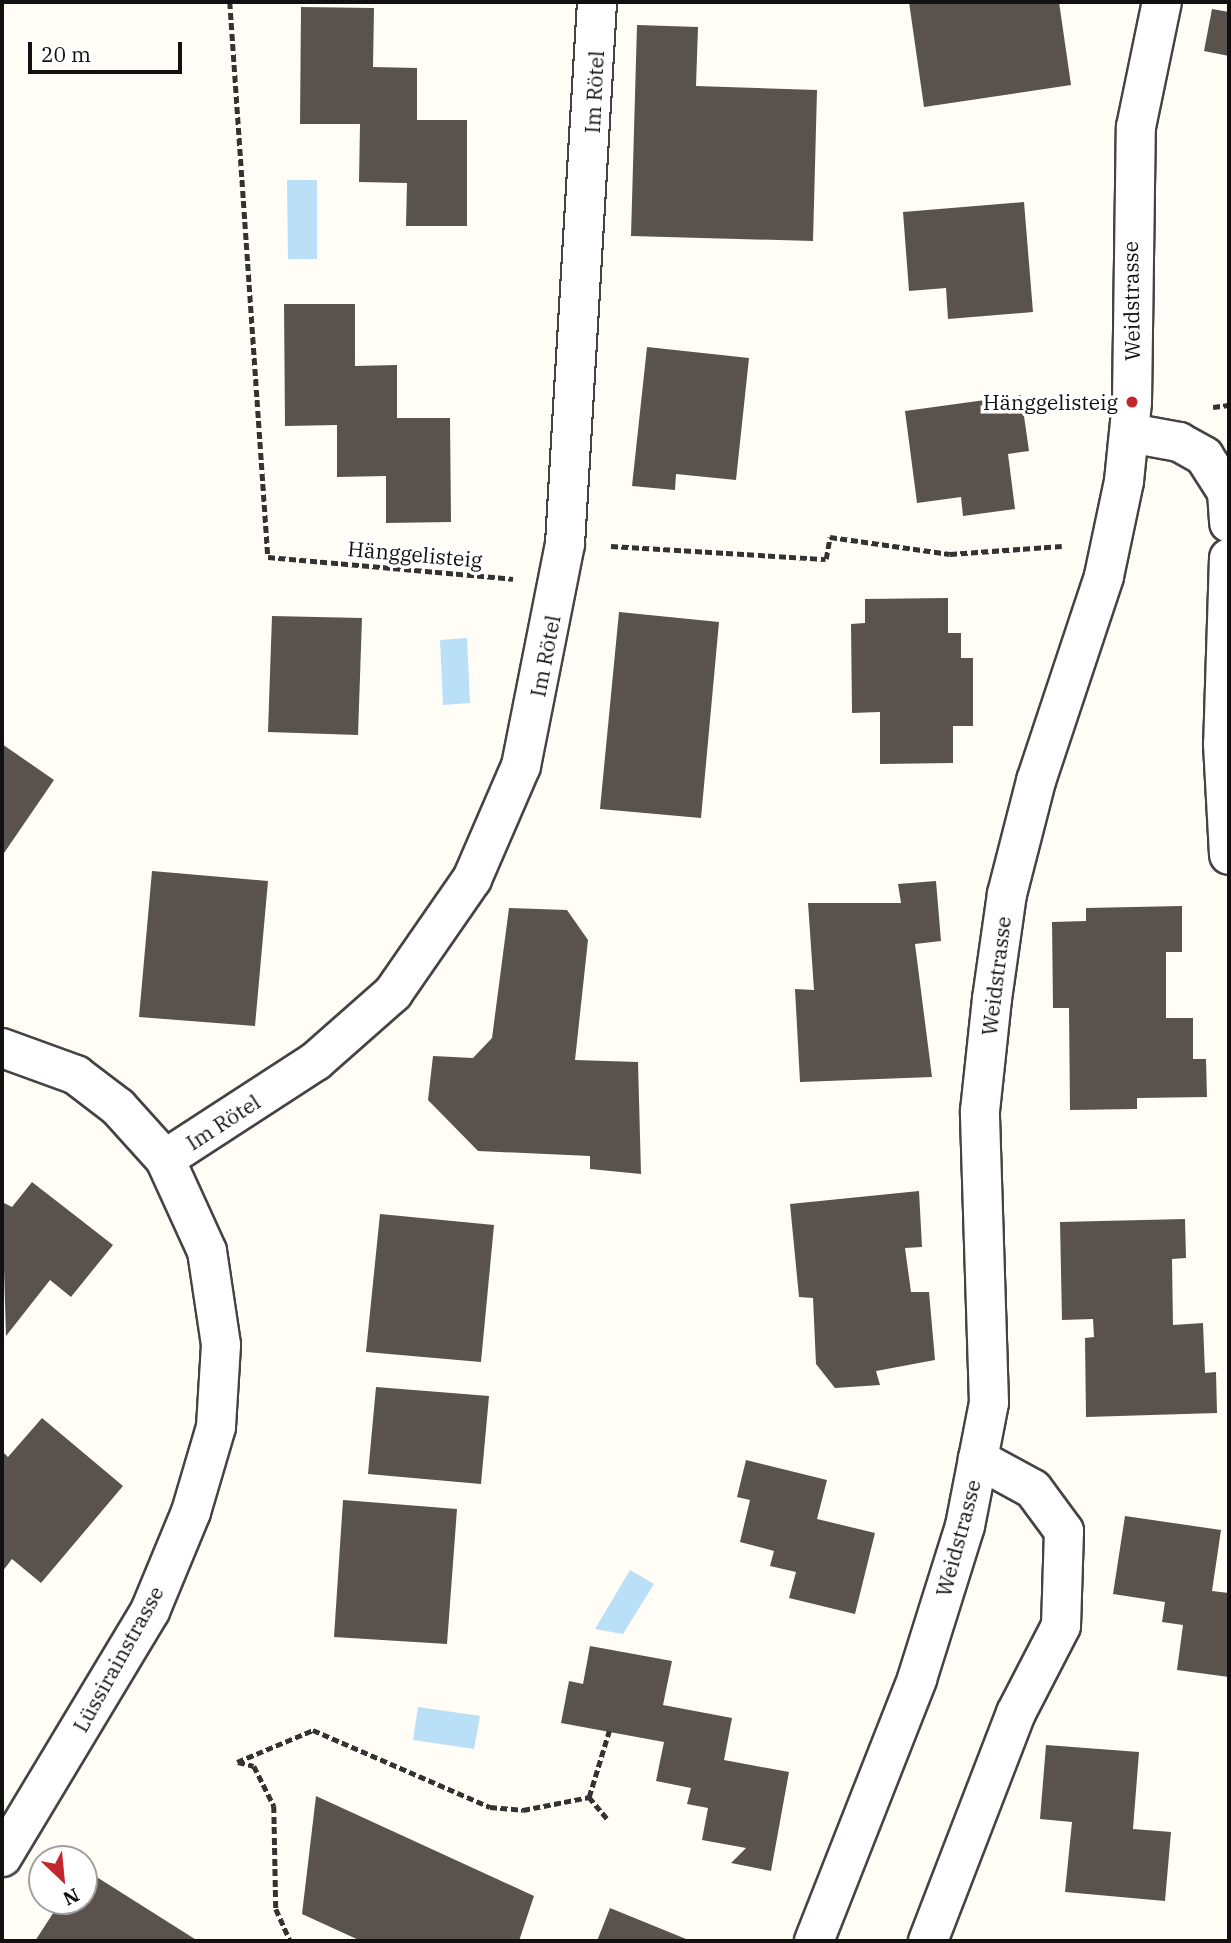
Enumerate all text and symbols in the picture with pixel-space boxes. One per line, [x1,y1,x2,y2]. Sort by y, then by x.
scale bar [32,28,186,72]
text: 20 m [41,40,91,68]
street label: Im Rötel [579,50,609,134]
street label: Weidstrasse [1117,241,1145,361]
place label: Hänggelisteig [983,389,1118,415]
marker: Hänggelisteig [1124,394,1140,410]
street label: Hänggelisteig [347,536,483,572]
street label: Im Rötel [525,613,565,699]
street label: Weidstrasse [976,915,1016,1037]
street label: Im Rötel [181,1089,265,1155]
street label: Weidstrasse [930,1477,986,1599]
street label: Lüssirainstrasse [67,1582,169,1736]
north arrow [28,1845,98,1915]
text: N [59,1883,83,1911]

